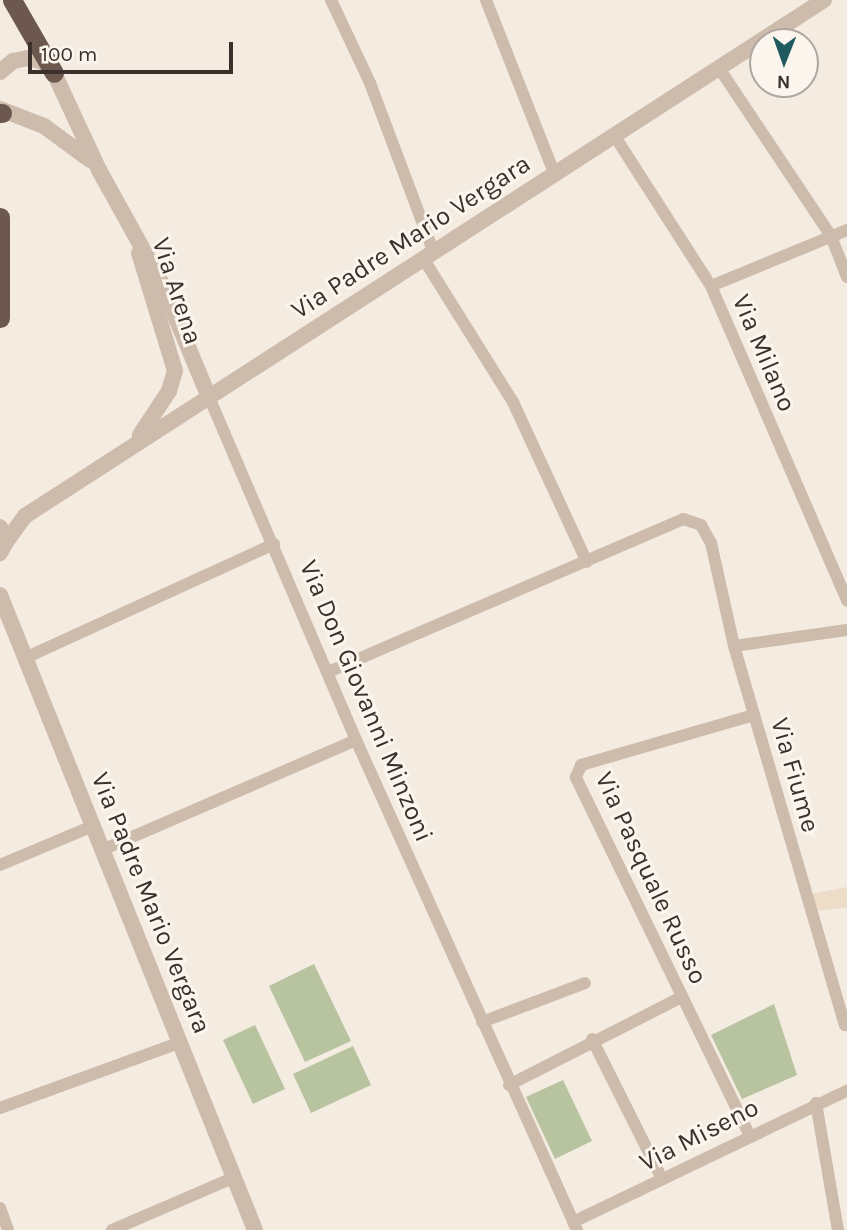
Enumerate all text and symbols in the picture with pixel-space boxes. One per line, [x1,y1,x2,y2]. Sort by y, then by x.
scale bar [32,28,236,72]
north arrow [749,28,819,98]
text: 100 m [41,42,98,66]
text: N [777,71,791,93]
street label: Via Padre Mario Vergara [286,148,536,326]
street label: Via Arena [145,234,209,348]
street label: Via Milano [725,290,803,416]
street label: Via Don Giovanni Minzoni [292,555,440,847]
street label: Via Fiume [764,714,826,836]
street label: Via Pasquale Russo [588,767,714,989]
street label: Via Padre Mario Vergara [84,768,218,1038]
street label: Via Miseno [634,1092,764,1178]

